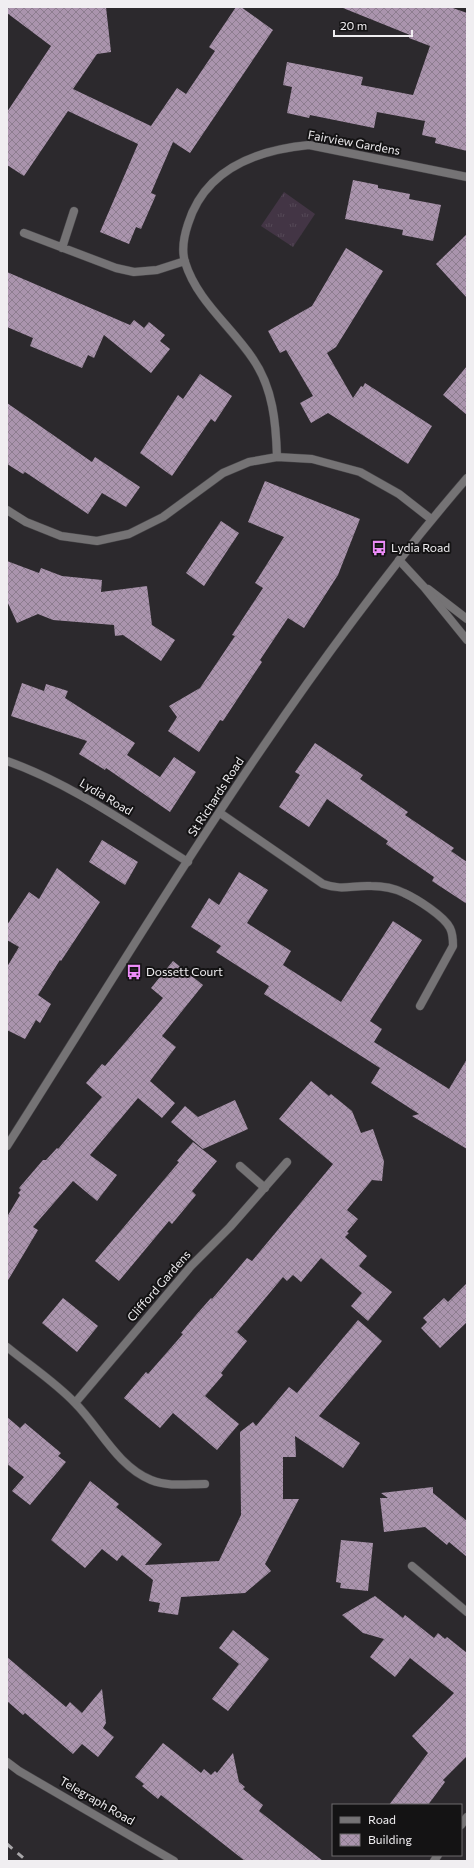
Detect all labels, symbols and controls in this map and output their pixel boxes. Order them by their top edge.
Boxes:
scale bar [334,12,412,38]
text: 20 m [340,18,367,32]
street label: Fairview Gardens [307,127,401,157]
bus stop icon: Lydia Road [370,539,388,557]
place label: Lydia Road [391,540,450,554]
street label: St Richards Road [184,754,246,839]
street label: Lydia Road [78,775,136,817]
bus stop icon: Dossett Court [125,963,143,981]
place label: Dossett Court [146,964,223,978]
street label: Clifford Gardens [124,1247,193,1324]
street label: Telegraph Road [58,1773,138,1827]
legend [332,1804,462,1856]
text: Road [368,1812,396,1826]
text: Building [368,1832,412,1846]

